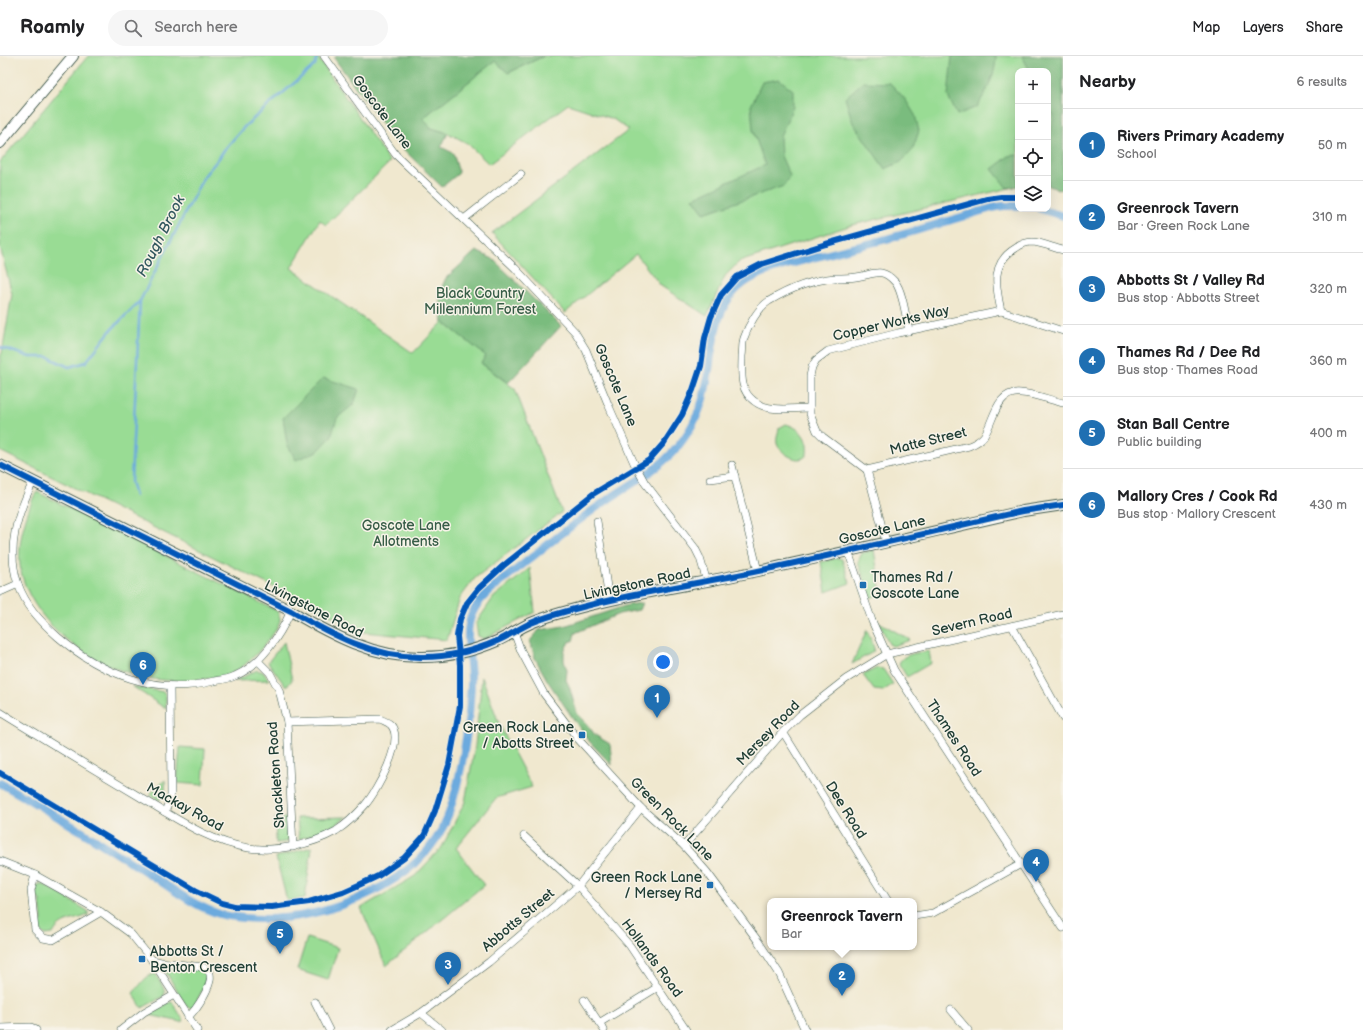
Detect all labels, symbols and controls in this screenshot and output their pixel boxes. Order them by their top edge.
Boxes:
search box [108,10,388,46]
text: Roamly [20,16,84,39]
icon: search [122,17,144,39]
text: Search here [154,18,238,37]
text: Map [1192,19,1220,36]
text: Layers [1242,19,1284,36]
text: Share [1306,19,1343,36]
map controls [1015,68,1051,212]
button: + [1015,68,1051,104]
street label: Goscote Lane [349,72,415,152]
text: Nearby [1079,72,1136,92]
text: 6 results [1297,74,1347,90]
button: − [1015,104,1051,140]
text: Rivers Primary Academy [1117,127,1284,146]
text: 1 [1089,137,1095,153]
text: 50 m [1318,137,1347,153]
button: locate [1015,140,1051,176]
text: School [1117,146,1157,162]
button: layers [1015,176,1051,212]
water label: Rough Brook [132,192,190,280]
text: Greenrock Tavern [1117,199,1239,218]
text: 2 [1088,209,1096,225]
text: 310 m [1312,209,1347,225]
text: Bar · Green Rock Lane [1117,218,1250,234]
text: Abbotts St / Valley Rd [1117,271,1265,290]
text: 3 [1088,281,1096,297]
text: 320 m [1309,281,1347,297]
park label: Black Country Millennium Forest [424,285,537,318]
text: Bus stop · Abbotts Street [1117,290,1260,306]
street label: Copper Works Way [831,301,952,345]
street label: Goscote Lane [591,341,641,429]
text: Thames Rd / Dee Rd [1117,343,1260,362]
text: 4 [1088,353,1096,369]
text: 360 m [1309,353,1347,369]
text: Bus stop · Thames Road [1117,362,1258,378]
text: Stan Ball Centre [1117,415,1230,434]
street label: Matte Street [888,423,969,459]
text: 5 [1088,425,1096,441]
text: 400 m [1310,425,1347,441]
text: Public building [1117,434,1202,450]
text: Mallory Cres / Cook Rd [1117,487,1278,506]
text: 6 [1088,497,1096,513]
text: 430 m [1309,497,1347,513]
text: Bus stop · Mallory Crescent [1117,506,1276,522]
street label: Goscote Lane [837,512,927,548]
park label: Goscote Lane Allotments [362,517,450,550]
street label: Livingstone Road [582,564,692,604]
place label: Thames Rd / Goscote Lane [871,569,959,602]
street label: Livingstone Road [261,577,367,641]
marker: Thames Rd / Goscote Lane [858,580,868,590]
street label: Severn Road [930,604,1014,640]
pin: 6 [130,652,156,685]
your location [653,652,673,672]
pin: 1 [644,685,670,718]
street label: Thames Road [923,696,985,780]
street label: Mersey Road [733,697,803,769]
place label: Green Rock Lane / Abotts Street [463,719,575,752]
street label: Shackleton Road [264,721,288,829]
marker: Green Rock Lane / Abotts Street [577,730,587,740]
street label: Green Rock Lane [627,774,717,864]
street label: Dee Road [822,778,870,842]
street label: Mackay Road [144,779,226,835]
pin: 4 [1023,849,1049,882]
place label: Green Rock Lane / Mersey Rd [591,869,702,902]
marker: Green Rock Lane / Mersey Rd [705,880,715,890]
street label: Abbotts Street [478,884,558,955]
popup [767,898,917,950]
text: Greenrock Tavern [781,907,903,926]
street label: Hollands Road [618,915,686,1001]
pin: 5 [267,921,293,954]
text: Bar [781,926,802,942]
place label: Abbotts St / Benton Crescent [150,943,258,976]
pin: 3 [435,952,461,985]
marker: Abbotts St / Benton Crescent [137,954,147,964]
pin: 2 [829,963,855,996]

